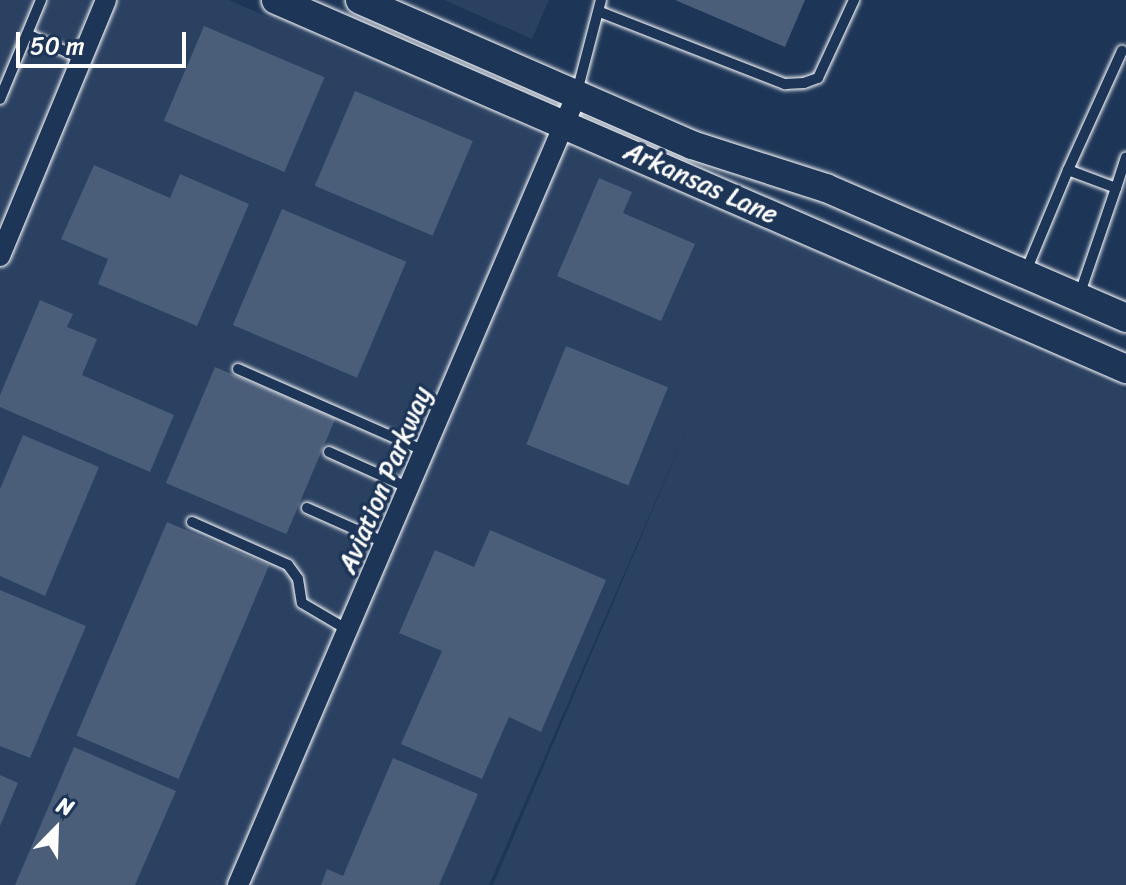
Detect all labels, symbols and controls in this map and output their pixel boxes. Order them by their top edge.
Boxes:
scale bar [20,16,190,66]
text: 50 m [30,25,85,67]
street label: Arkansas Lane [619,135,783,231]
street label: Aviation Parkway [332,382,438,578]
text: N [51,786,80,827]
north arrow [16,789,96,869]

